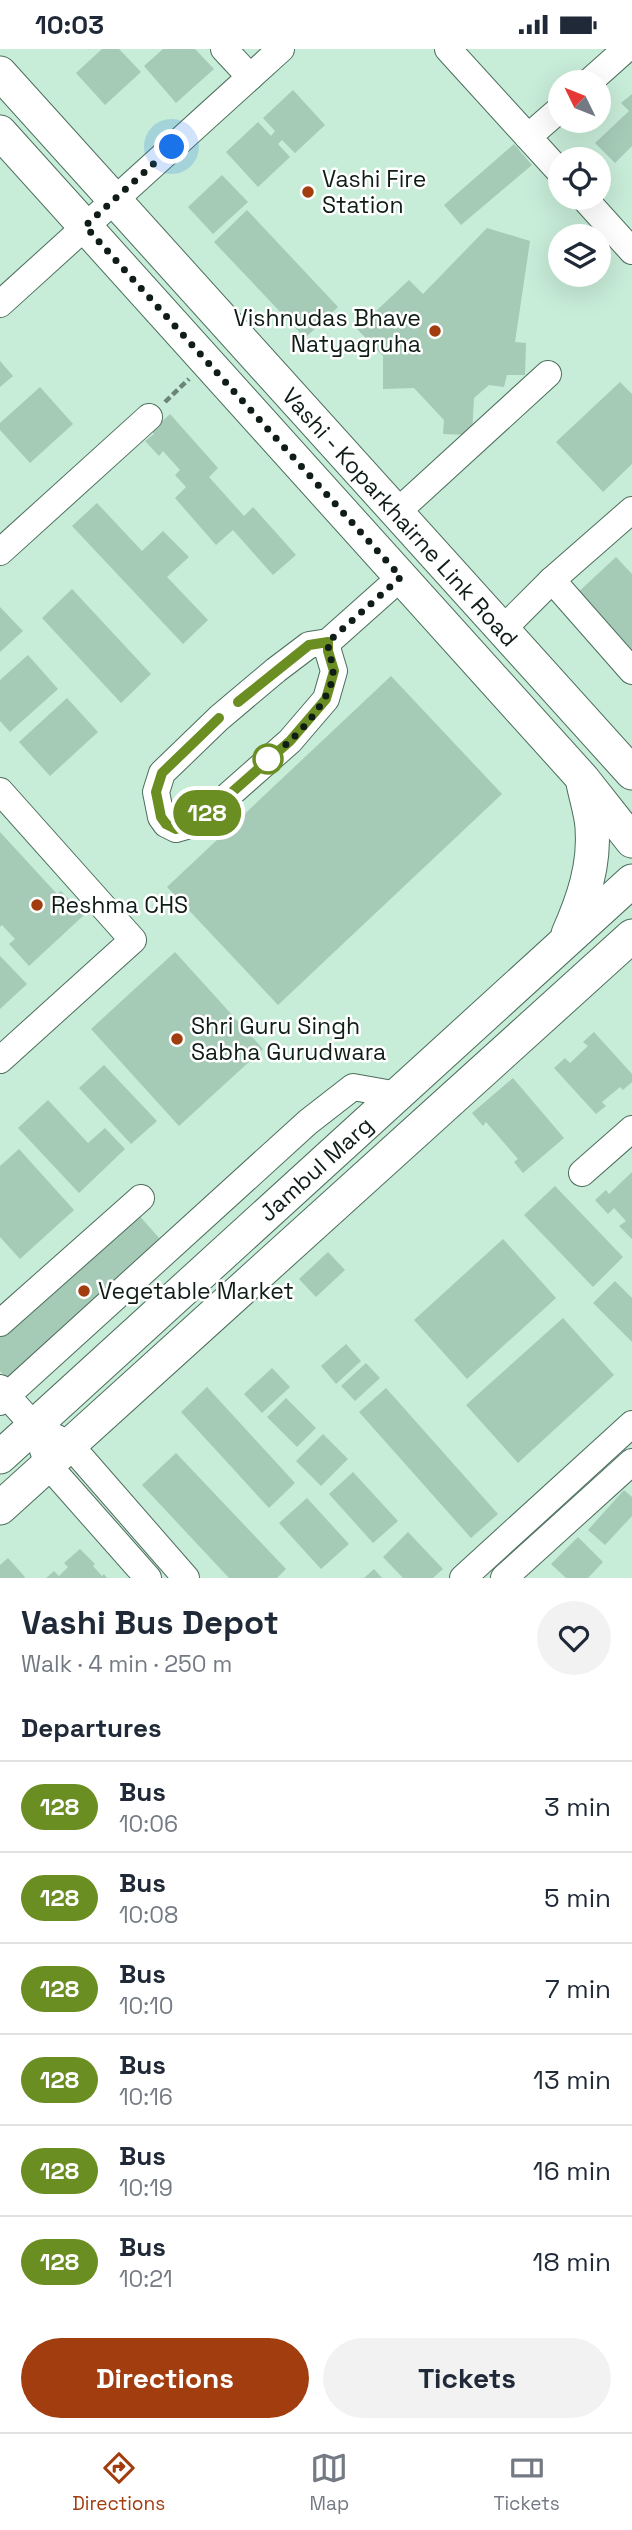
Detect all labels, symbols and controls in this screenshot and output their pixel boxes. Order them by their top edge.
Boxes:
text: 10:03 [35,8,104,42]
north arrow [548,70,611,133]
map controls [548,70,611,287]
your location [154,129,189,164]
button: locate [548,147,611,210]
place label: Vashi Fire Station [322,164,426,220]
marker: Vashi Fire Station [300,184,316,200]
button: layers [548,224,611,287]
place label: Vishnudas Bhave Natyagruha [233,303,421,359]
marker: Vishnudas Bhave Natyagruha [427,323,443,339]
street label: Vashi - Koparkhairne Link Road [276,381,524,653]
unlabelled marker [253,744,283,774]
line badge: 128 [167,790,247,836]
text: 128 [187,797,227,828]
place label: Reshma CHS [51,890,188,920]
marker: Reshma CHS [29,897,45,913]
place label: Shri Guru Singh Sabha Gurudwara [191,1011,386,1067]
marker: Shri Guru Singh Sabha Gurudwara [169,1031,185,1047]
street label: Jambul Marg [253,1110,379,1228]
place label: Vegetable Market [98,1276,294,1306]
marker: Vegetable Market [76,1283,92,1299]
button: heart [537,1601,611,1675]
text: Vashi Bus Depot [21,1602,279,1644]
text: Walk · 4 min · 250 m [21,1649,232,1679]
text: Departures [21,1711,162,1745]
text: Bus [119,1775,166,1809]
text: 3 min [544,1790,611,1824]
text: 128 [40,1791,79,1822]
text: 10:06 [119,1809,178,1839]
text: Bus [119,1866,166,1900]
text: 5 min [544,1881,611,1915]
text: 128 [40,1882,79,1913]
text: 10:08 [119,1900,178,1930]
text: Bus [119,1957,166,1991]
text: 7 min [545,1972,611,2006]
text: 128 [40,1973,79,2004]
text: 10:10 [119,1991,174,2021]
text: Bus [119,2048,166,2082]
text: 13 min [533,2063,611,2097]
text: 128 [40,2064,79,2095]
text: 10:16 [119,2082,173,2112]
text: Bus [119,2139,166,2173]
text: 16 min [533,2154,611,2188]
text: 128 [40,2155,79,2186]
text: 10:19 [119,2173,173,2203]
text: Bus [119,2230,166,2264]
text: 18 min [533,2245,611,2279]
text: 128 [40,2246,79,2277]
text: 10:21 [119,2264,173,2294]
button: Directions [21,2338,309,2418]
button: Tickets [323,2338,611,2418]
tab: Directions [72,2449,165,2516]
tab: Map [310,2449,349,2516]
tab: Tickets [493,2449,560,2516]

